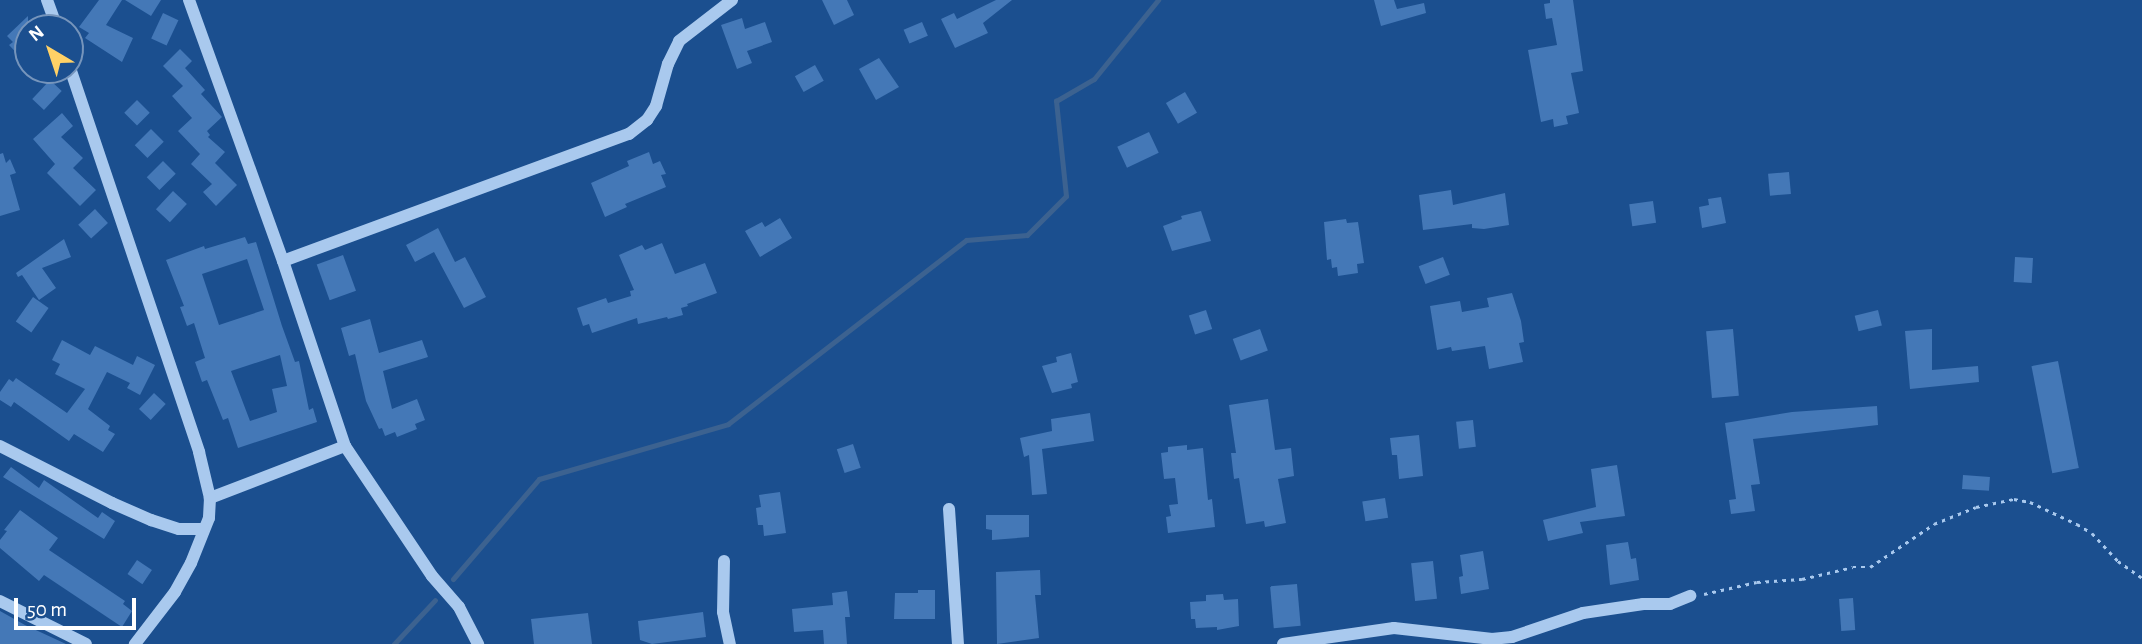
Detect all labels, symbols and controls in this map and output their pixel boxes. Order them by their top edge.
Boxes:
north arrow [14,14,84,84]
text: N [26,22,48,45]
scale bar [18,584,140,628]
text: 50 m [27,599,67,620]

